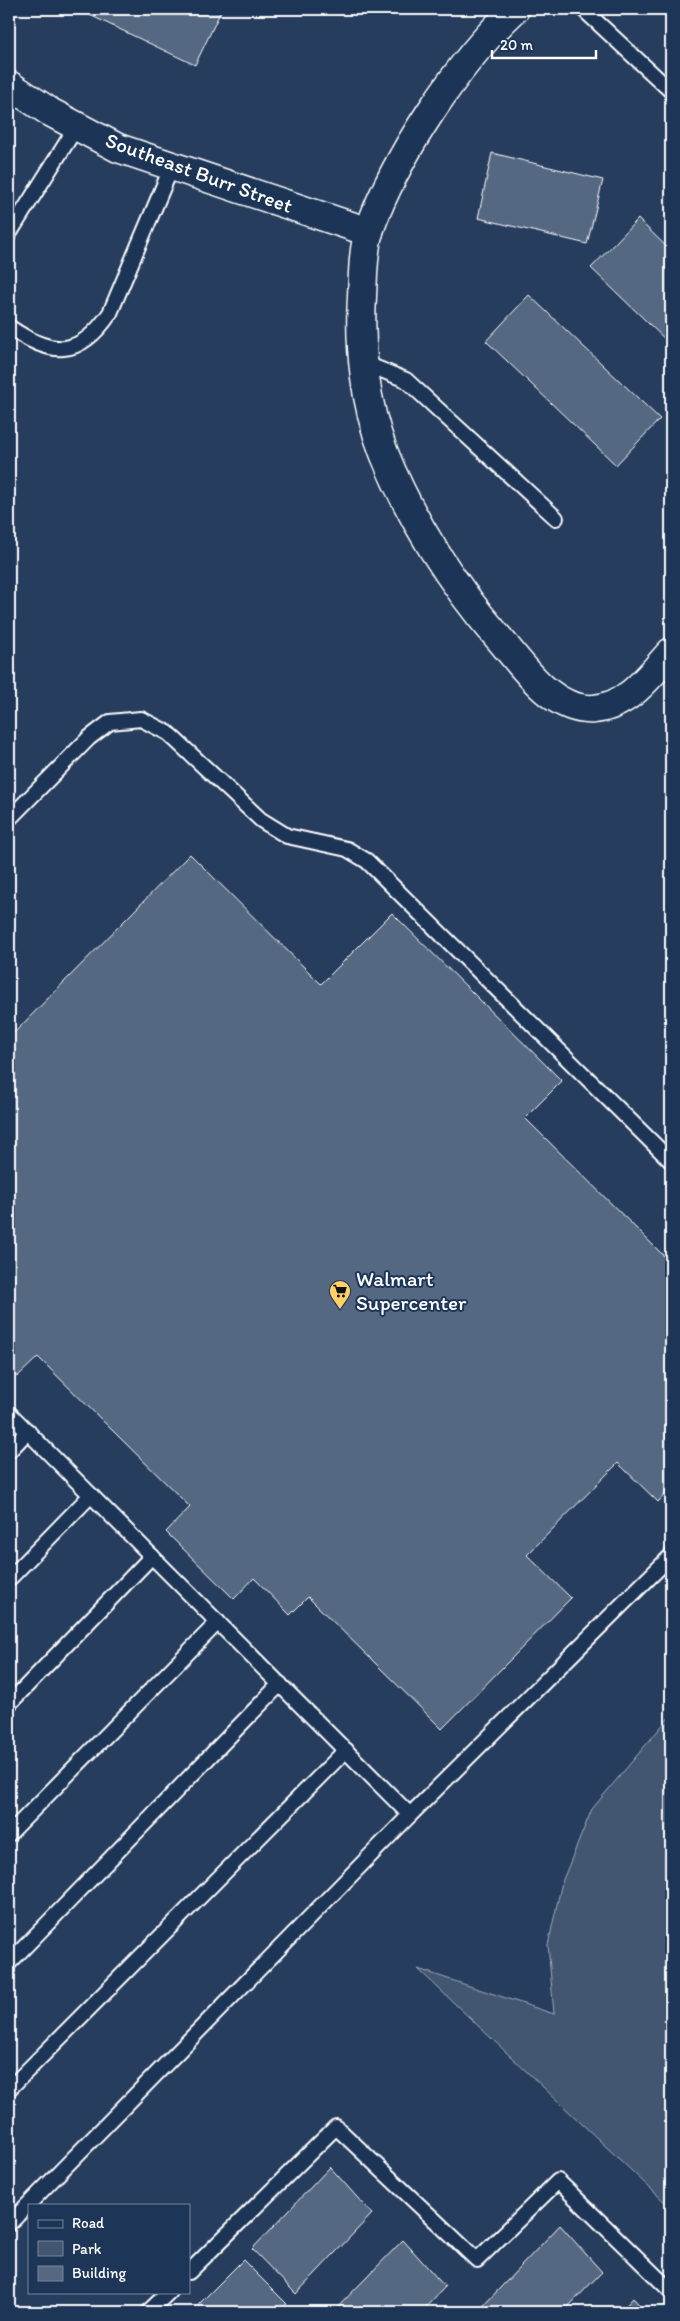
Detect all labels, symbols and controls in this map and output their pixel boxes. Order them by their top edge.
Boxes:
scale bar [492,28,596,60]
text: 20 m [500,36,534,54]
street label: Southeast Burr Street [102,127,296,218]
place label: Walmart Supercenter [356,1266,467,1315]
supermarket icon: Walmart Supercenter [328,1279,352,1310]
legend [28,2204,190,2294]
text: Road [72,2214,105,2232]
text: Park [72,2240,102,2258]
text: Building [72,2264,126,2282]

